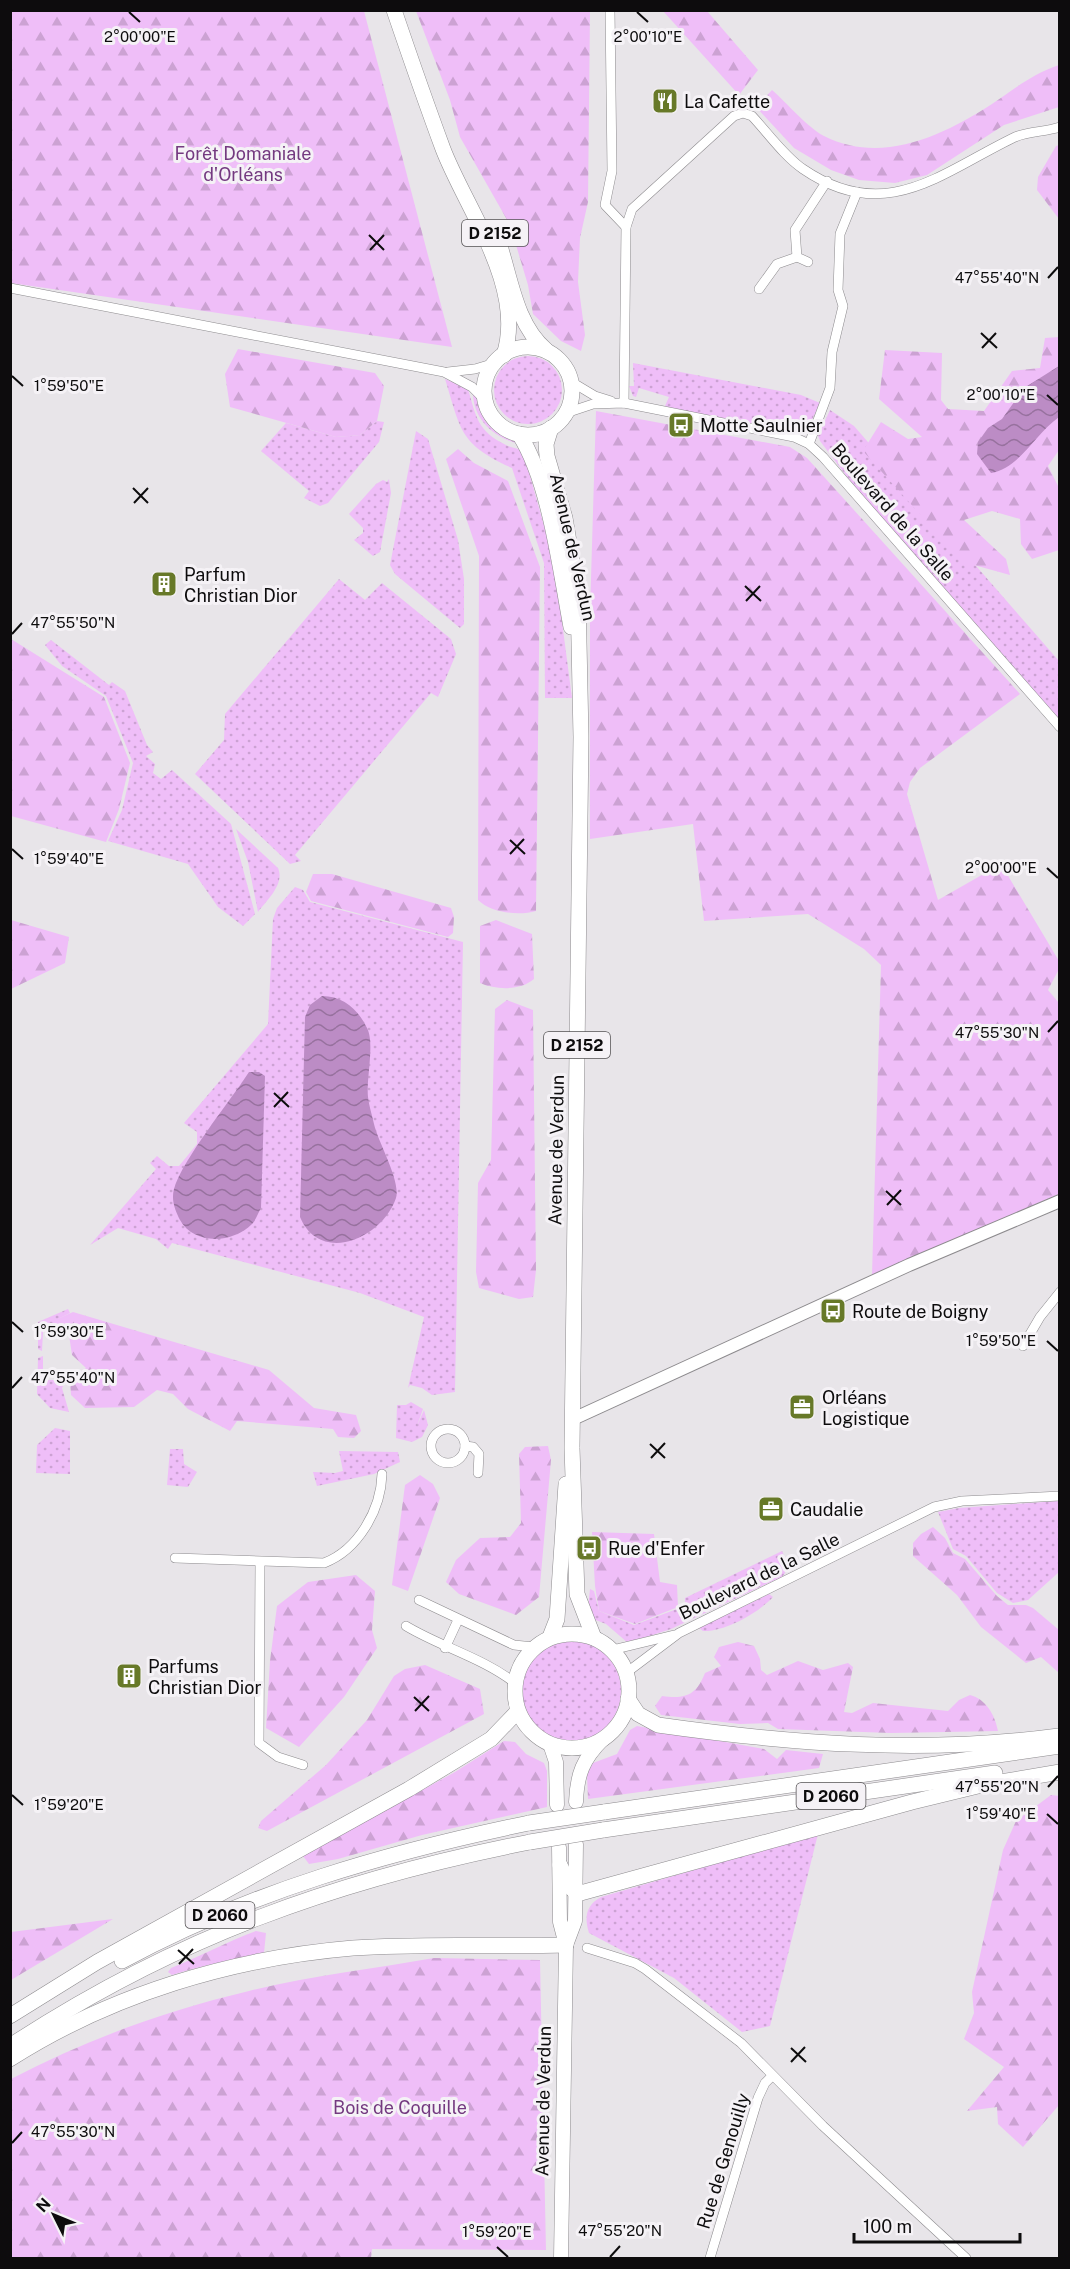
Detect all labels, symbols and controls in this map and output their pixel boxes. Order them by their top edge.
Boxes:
text: 2°00'00"E [104,28,176,45]
text: 2°00'10"E [614,28,682,45]
restaurant icon: La Cafette [650,86,680,116]
place label: La Cafette [684,91,770,112]
park label: Forêt Domaniale d'Orléans [175,143,311,185]
road number: D 2152 [462,220,528,246]
text: 47°55'40"N [955,269,1039,286]
text: 1°59'50"E [34,377,104,394]
text: 2°00'10"E [967,386,1035,403]
bus stop icon: Motte Saulnier [666,410,696,440]
place label: Motte Saulnier [700,415,823,436]
street label: Boulevard de la Salle [827,439,959,585]
street label: Avenue de Verdun [546,471,600,623]
place label: Parfum Christian Dior [184,564,298,606]
building icon: Parfum Christian Dior [149,569,179,599]
text: 47°55'50"N [31,614,115,631]
text: 1°59'40"E [34,850,104,867]
text: 2°00'00"E [965,859,1037,876]
text: 47°55'30"N [955,1024,1039,1041]
road number: D 2152 [544,1032,610,1058]
street label: Avenue de Verdun [544,1074,568,1226]
bus stop icon: Route de Boigny [818,1296,848,1326]
place label: Route de Boigny [852,1301,989,1322]
text: 1°59'30"E [34,1323,104,1340]
text: 1°59'50"E [966,1332,1036,1349]
text: 47°55'40"N [31,1369,115,1386]
place label: Orléans Logistique [822,1387,910,1429]
office icon: Orléans Logistique [787,1392,817,1422]
office icon: Caudalie [756,1494,786,1524]
place label: Caudalie [790,1499,863,1520]
street label: Boulevard de la Salle [675,1528,843,1624]
bus stop icon: Rue d'Enfer [574,1533,604,1563]
place label: Rue d'Enfer [608,1538,705,1559]
place label: Parfums Christian Dior [148,1656,262,1698]
building icon: Parfums Christian Dior [114,1661,144,1691]
text: 47°55'20"N [955,1778,1039,1795]
road number: D 2060 [796,1783,866,1809]
text: 1°59'20"E [34,1796,104,1813]
text: 1°59'40"E [966,1805,1036,1822]
road number: D 2060 [186,1902,254,1928]
street label: Avenue de Verdun [531,2025,555,2177]
street label: Rue de Genouilly [692,2090,754,2231]
park label: Bois de Coquille [333,2097,467,2118]
text: 47°55'30"N [31,2123,115,2140]
north arrow [24,2185,84,2245]
text: N [32,2194,55,2216]
scale bar [854,2206,1020,2244]
text: 100 m [863,2216,912,2237]
text: 47°55'20"N [578,2222,662,2239]
text: 1°59'20"E [462,2223,532,2240]

